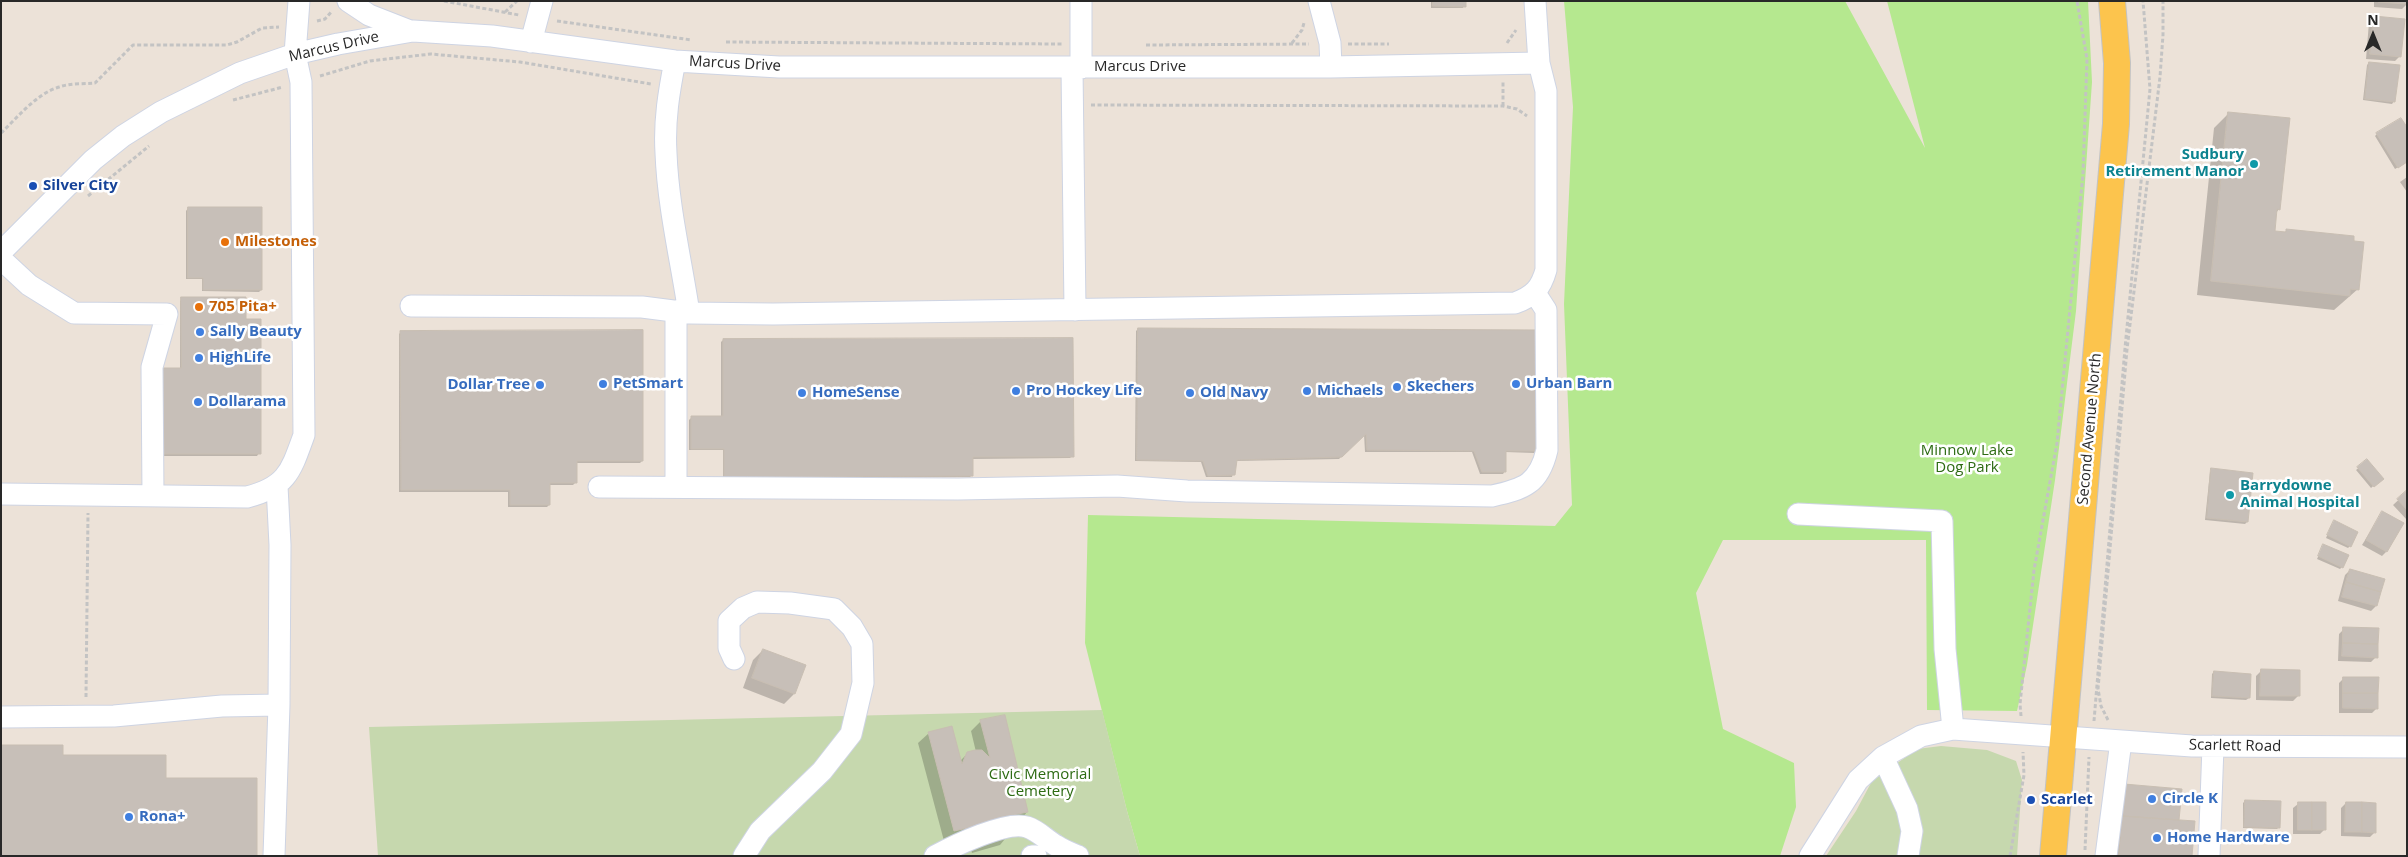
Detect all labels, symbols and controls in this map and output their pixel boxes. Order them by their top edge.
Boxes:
north arrow [2348,10,2398,60]
text: N [2367,10,2379,29]
street label: Marcus Drive [287,28,381,66]
street label: Marcus Drive [689,53,781,75]
street label: Marcus Drive [1094,58,1186,76]
place label: Sudbury Retirement Manor [2105,146,2244,181]
marker: Sudbury Retirement Manor [2248,158,2260,170]
place label: Silver City [43,177,118,195]
marker: Silver City [27,180,39,192]
place label: Milestones [235,233,317,251]
marker: Milestones [219,236,231,248]
place label: 705 Pita+ [209,298,277,316]
marker: 705 Pita+ [193,301,205,313]
place label: Sally Beauty [210,323,302,341]
marker: Sally Beauty [194,326,206,338]
place label: HighLife [209,349,271,367]
marker: HighLife [193,352,205,364]
street label: Second Avenue North [2074,352,2106,506]
place label: PetSmart [613,375,683,393]
place label: Urban Barn [1526,375,1612,393]
place label: Dollar Tree [447,376,530,394]
marker: PetSmart [597,378,609,390]
place label: Skechers [1407,378,1474,396]
marker: Urban Barn [1510,378,1522,390]
marker: Dollar Tree [534,379,546,391]
marker: Skechers [1391,381,1403,393]
place label: Pro Hockey Life [1026,382,1142,400]
place label: Michaels [1317,382,1383,400]
place label: HomeSense [812,384,900,402]
place label: Old Navy [1200,384,1268,402]
marker: Pro Hockey Life [1010,385,1022,397]
marker: Michaels [1301,385,1313,397]
marker: HomeSense [796,387,808,399]
marker: Old Navy [1184,387,1196,399]
place label: Dollarama [208,393,286,411]
marker: Dollarama [192,396,204,408]
park label: Minnow Lake Dog Park [1921,442,2013,477]
place label: Barrydowne Animal Hospital [2240,477,2359,512]
marker: Barrydowne Animal Hospital [2224,489,2236,501]
street label: Scarlett Road [2189,736,2281,756]
park label: Civic Memorial Cemetery [989,766,1091,801]
place label: Circle K [2162,790,2218,808]
place label: Scarlet [2041,791,2093,809]
marker: Circle K [2146,793,2158,805]
marker: Scarlet [2025,794,2037,806]
place label: Rona+ [139,808,186,826]
marker: Rona+ [123,811,135,823]
place label: Home Hardware [2167,829,2290,847]
marker: Home Hardware [2151,832,2163,844]

